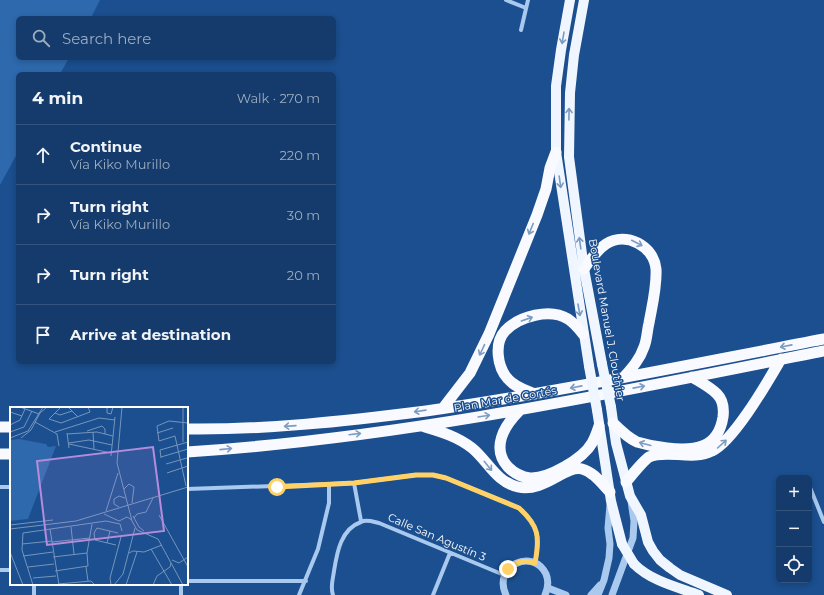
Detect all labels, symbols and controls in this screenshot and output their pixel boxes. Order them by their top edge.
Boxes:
search box [16,16,336,60]
icon: search [30,27,52,49]
text: Search here [62,29,151,48]
one-way arrow [559,31,567,44]
text: 4 min [32,88,83,108]
text: Walk · 270 m [237,90,320,106]
one-way arrow [565,108,573,121]
text: Continue [70,137,142,156]
icon: ahead [32,144,54,166]
text: 220 m [279,147,320,163]
text: Vía Kiko Murillo [70,156,170,172]
one-way arrow [556,175,564,188]
text: Turn right [70,197,149,216]
icon: right [32,204,54,226]
text: 30 m [287,207,320,223]
text: Vía Kiko Murillo [70,216,170,232]
one-way arrow [527,223,534,235]
one-way arrow [576,237,584,250]
street label: Boulevard Manuel J. Clouthier [586,238,628,402]
one-way arrow [631,240,643,248]
icon: right [32,264,54,286]
text: Turn right [70,265,149,284]
text: 20 m [287,267,320,283]
one-way arrow [575,303,583,316]
one-way arrow [520,314,532,322]
icon: arrive [32,324,54,346]
text: Arrive at destination [70,325,231,344]
one-way arrow [478,343,485,355]
one-way arrow [780,343,793,351]
street label: Plan Mar de Cortés [452,383,558,415]
one-way arrow [569,383,582,391]
one-way arrow [632,383,645,391]
inset map [10,407,188,585]
one-way arrow [413,407,426,415]
one-way arrow [477,412,490,420]
one-way arrow [284,423,297,430]
one-way arrow [348,431,361,438]
one-way arrow [639,440,652,447]
one-way arrow [716,440,727,449]
one-way arrow [219,446,232,453]
one-way arrow [484,460,493,471]
map controls [776,475,812,583]
button: + [776,475,812,511]
route start [268,478,286,496]
street label: Calle San Agustín 3 [386,510,488,564]
button: − [776,511,812,547]
button: locate [776,547,812,583]
route end [499,560,517,578]

